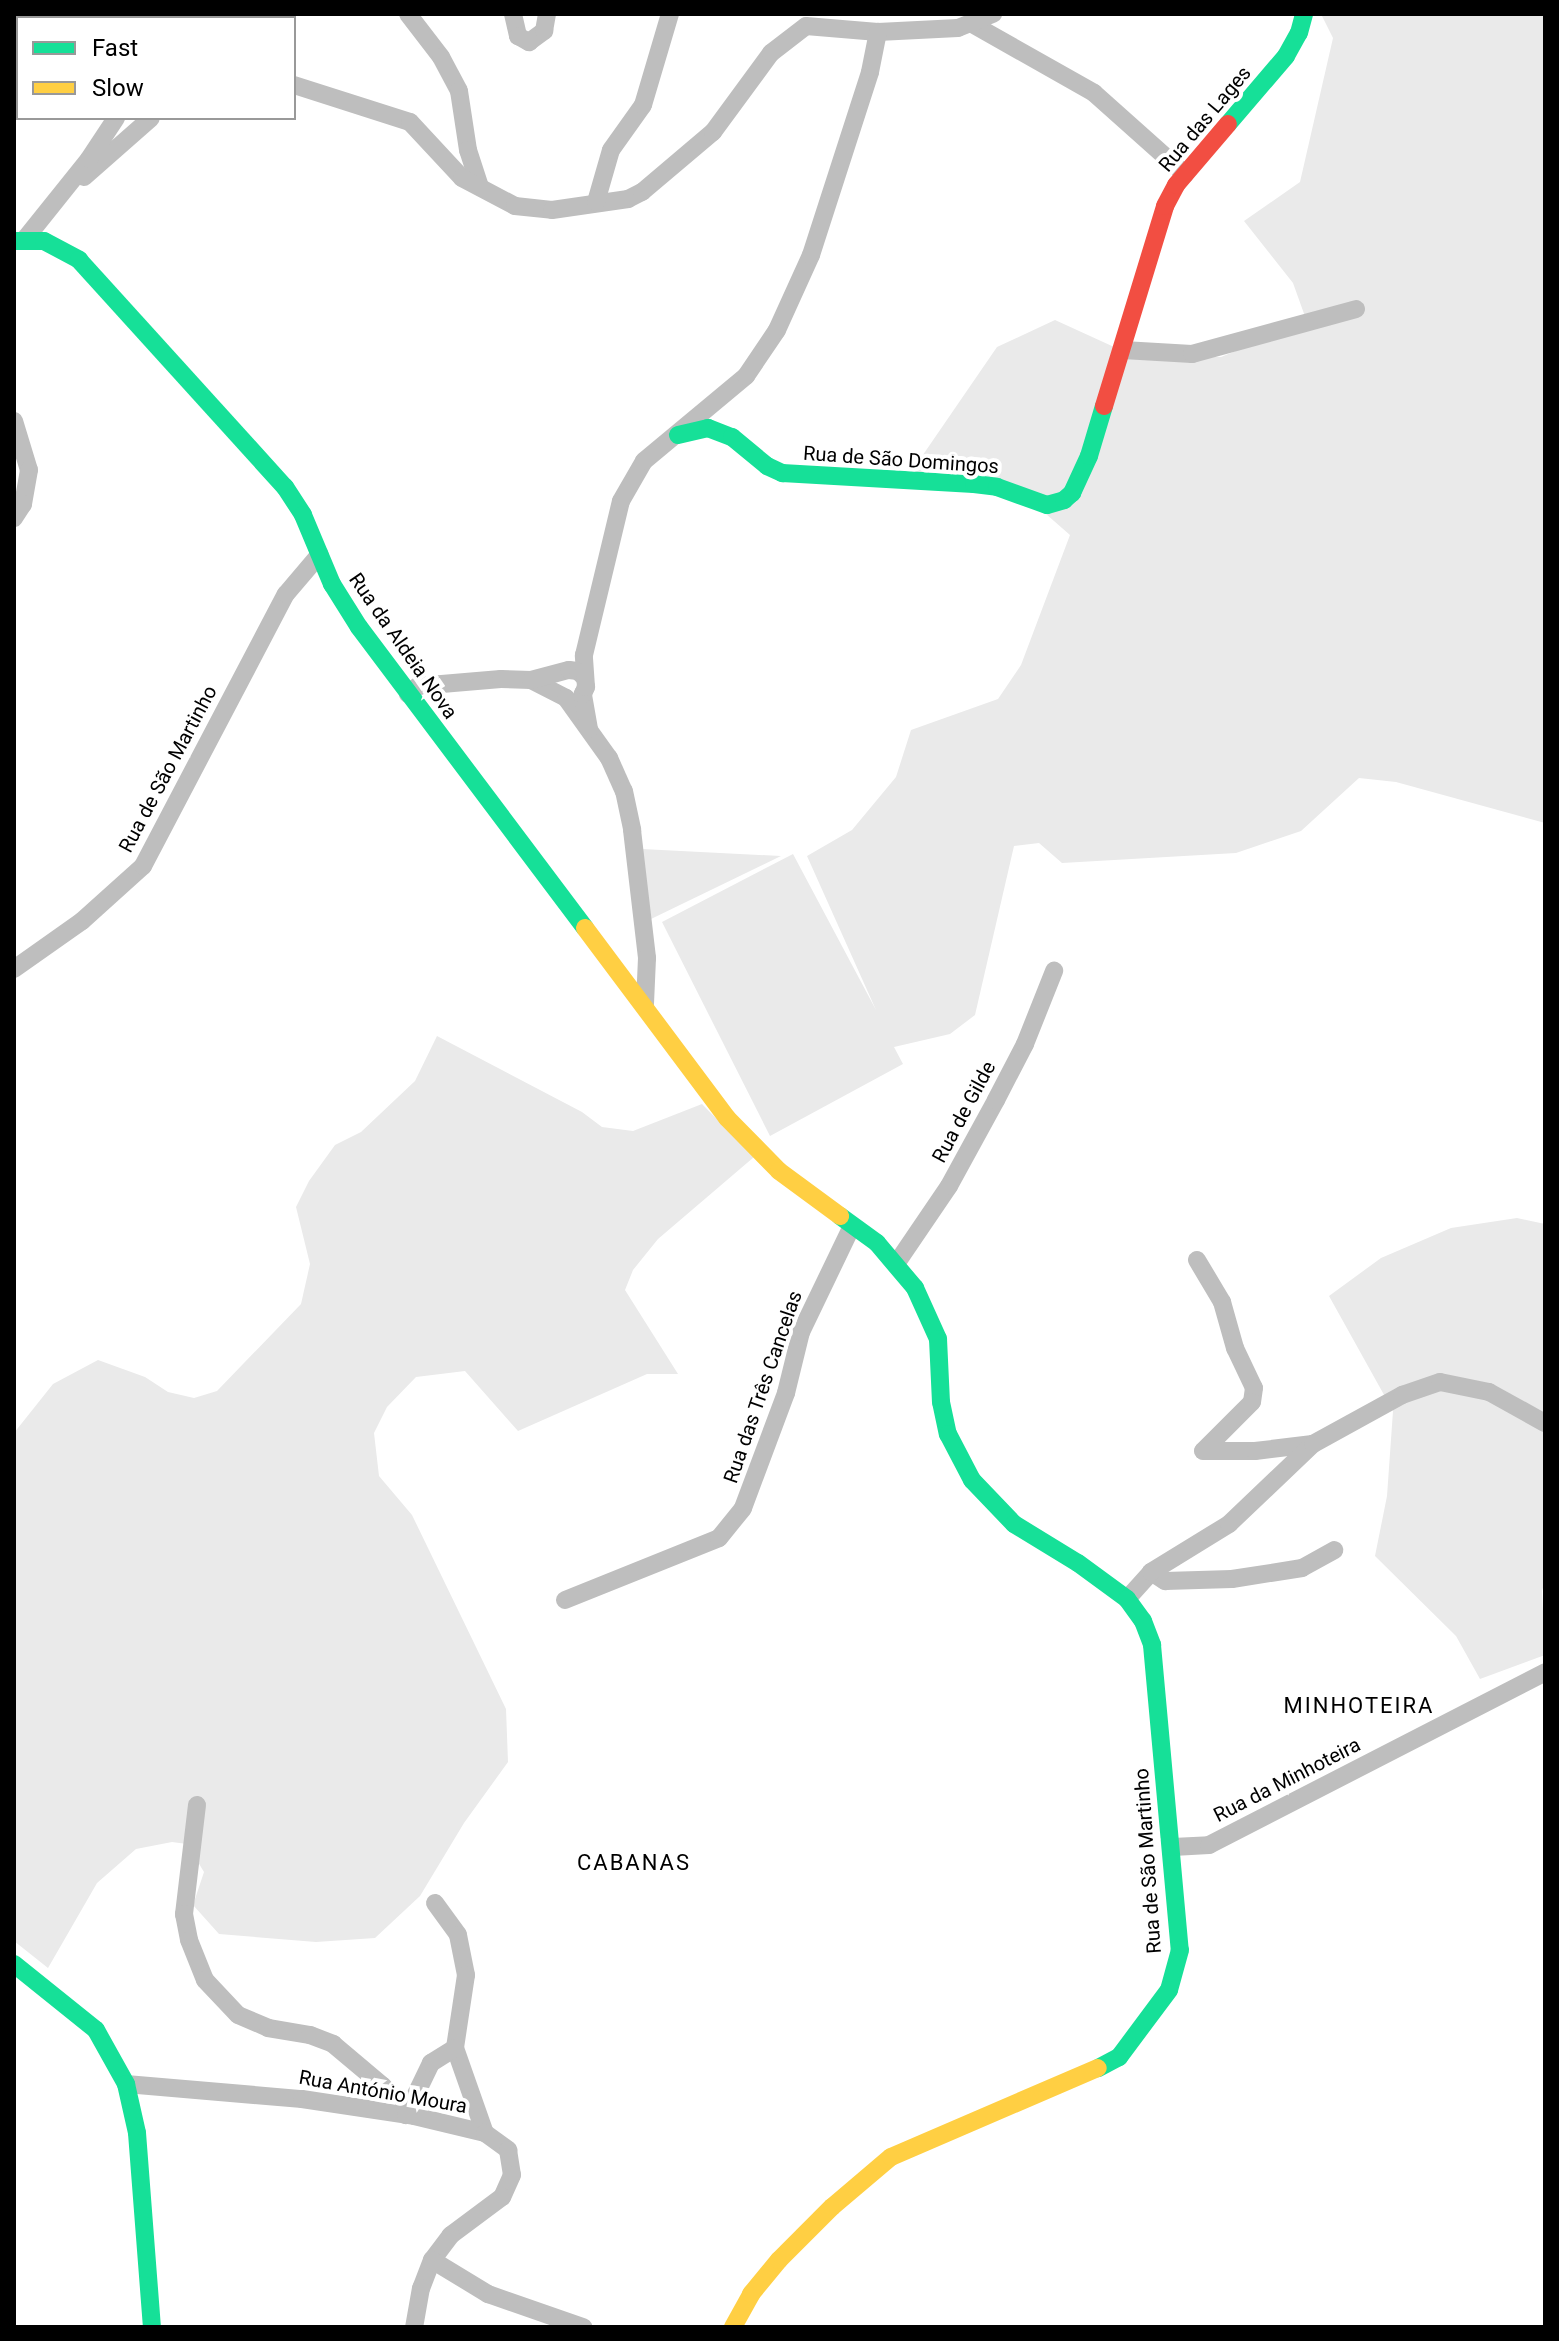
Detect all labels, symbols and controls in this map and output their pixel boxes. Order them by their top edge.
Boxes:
legend [16,16,296,120]
text: Fast [92,34,138,62]
street label: Rua das Lages [1154,61,1256,177]
text: Slow [92,74,144,102]
street label: Rua de São Domingos [802,441,1000,479]
street label: Rua da Aldeia Nova [344,568,462,724]
street label: Rua de São Martinho [114,681,222,857]
street label: Rua de Gilde [927,1057,1001,1167]
street label: Rua das Três Cancelas [719,1287,807,1487]
district label: MINHOTEIRA [1284,1693,1434,1719]
street label: Rua da Minhoteira [1210,1733,1364,1827]
street label: Rua de São Martinho [1130,1768,1166,1954]
district label: CABANAS [577,1850,691,1876]
street label: Rua António Moura [297,2065,469,2119]

